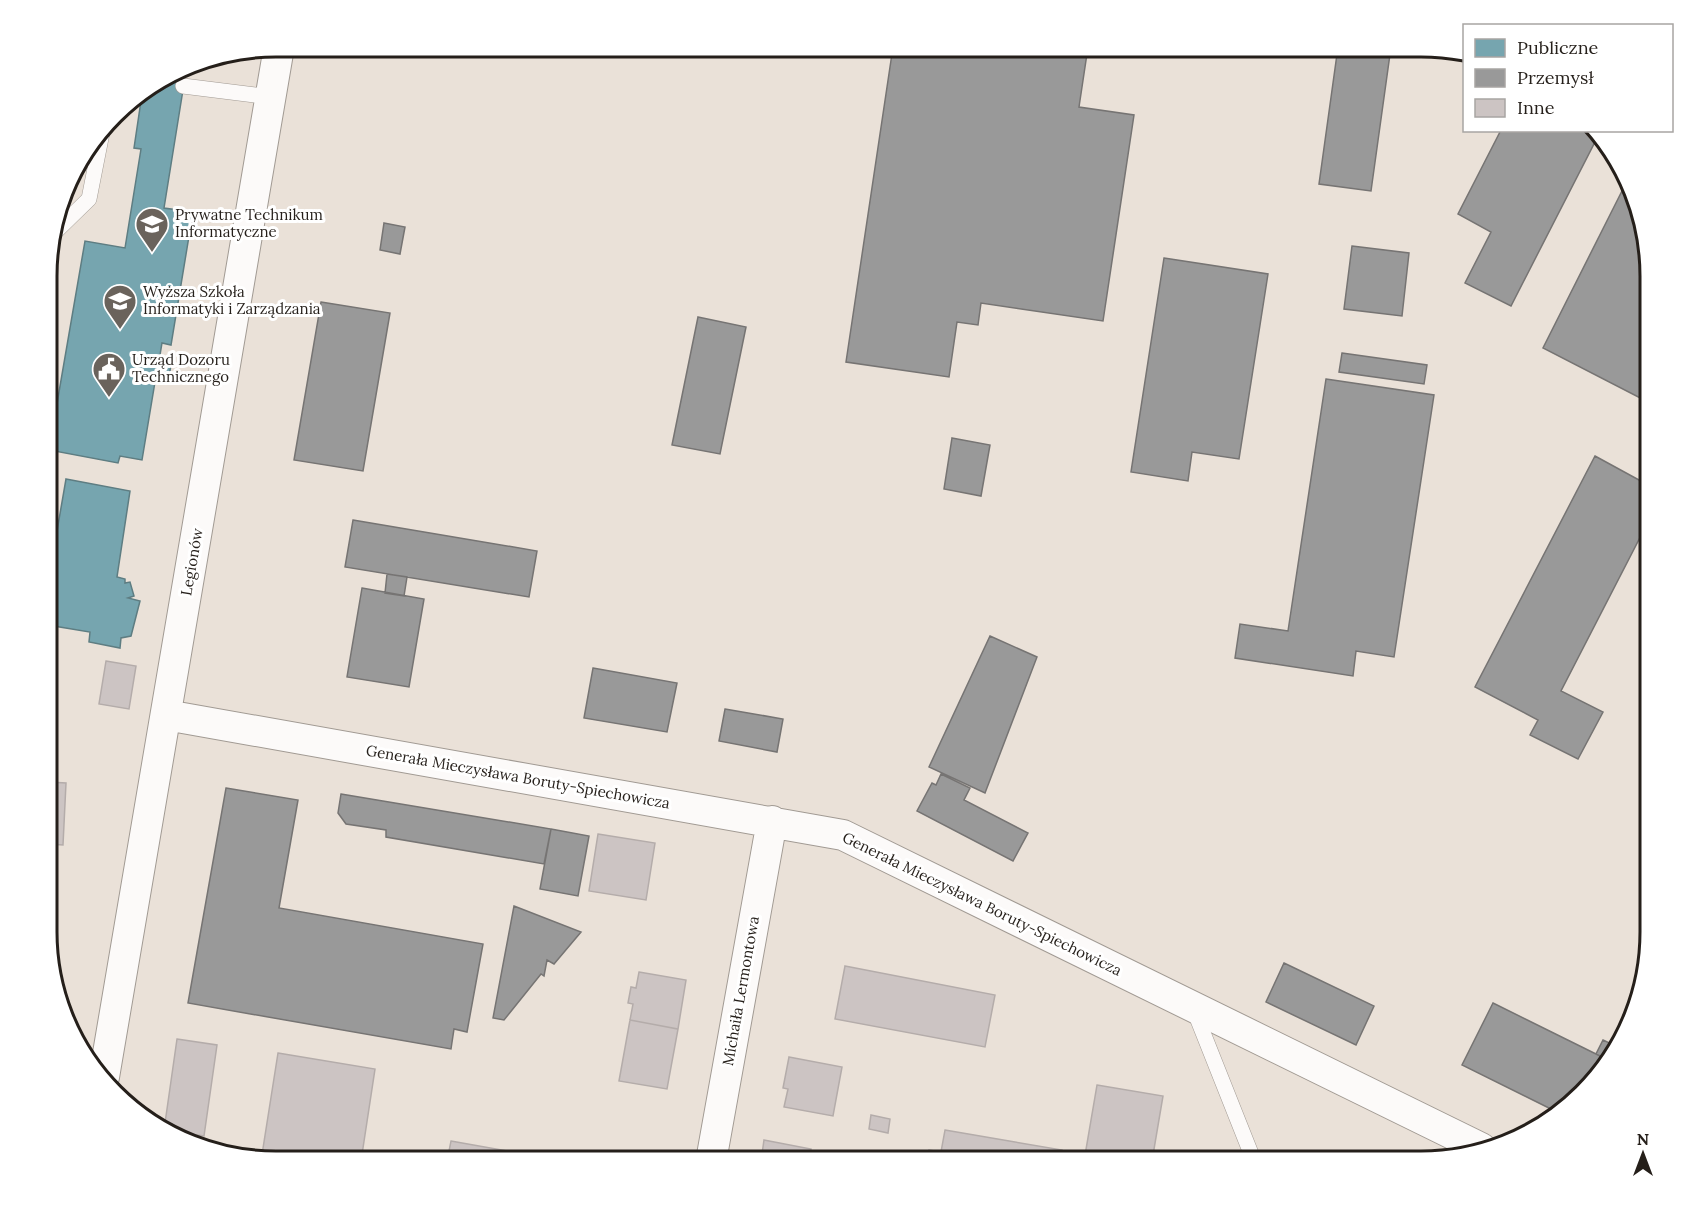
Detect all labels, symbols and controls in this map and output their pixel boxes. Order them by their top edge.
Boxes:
legend [1463,24,1673,132]
text: Publiczne [1517,36,1599,59]
text: Przemysł [1517,66,1594,89]
text: Inne [1517,96,1555,119]
place label: Prywatne Technikum Informatyczne [175,205,323,241]
school or university icon: Prywatne Technikum Informatyczne [134,206,170,253]
place label: Wyższa Szkoła Informatyki i Zarządzania [143,282,321,318]
school or university icon: Wyższa Szkoła Informatyki i Zarządzania [102,283,138,330]
place label: Urząd Dozoru Technicznego [132,350,230,386]
public building icon: Urząd Dozoru Technicznego [91,351,127,398]
street label: Legionów [176,527,207,597]
street label: Generała Mieczysława Boruty-Spiechowicza [365,740,672,813]
street label: Generała Mieczysława Boruty-Spiechowicza [839,827,1125,980]
street label: Michaiła Lermontowa [718,914,763,1067]
north arrow [1613,1124,1673,1184]
text: N [1637,1129,1649,1149]

